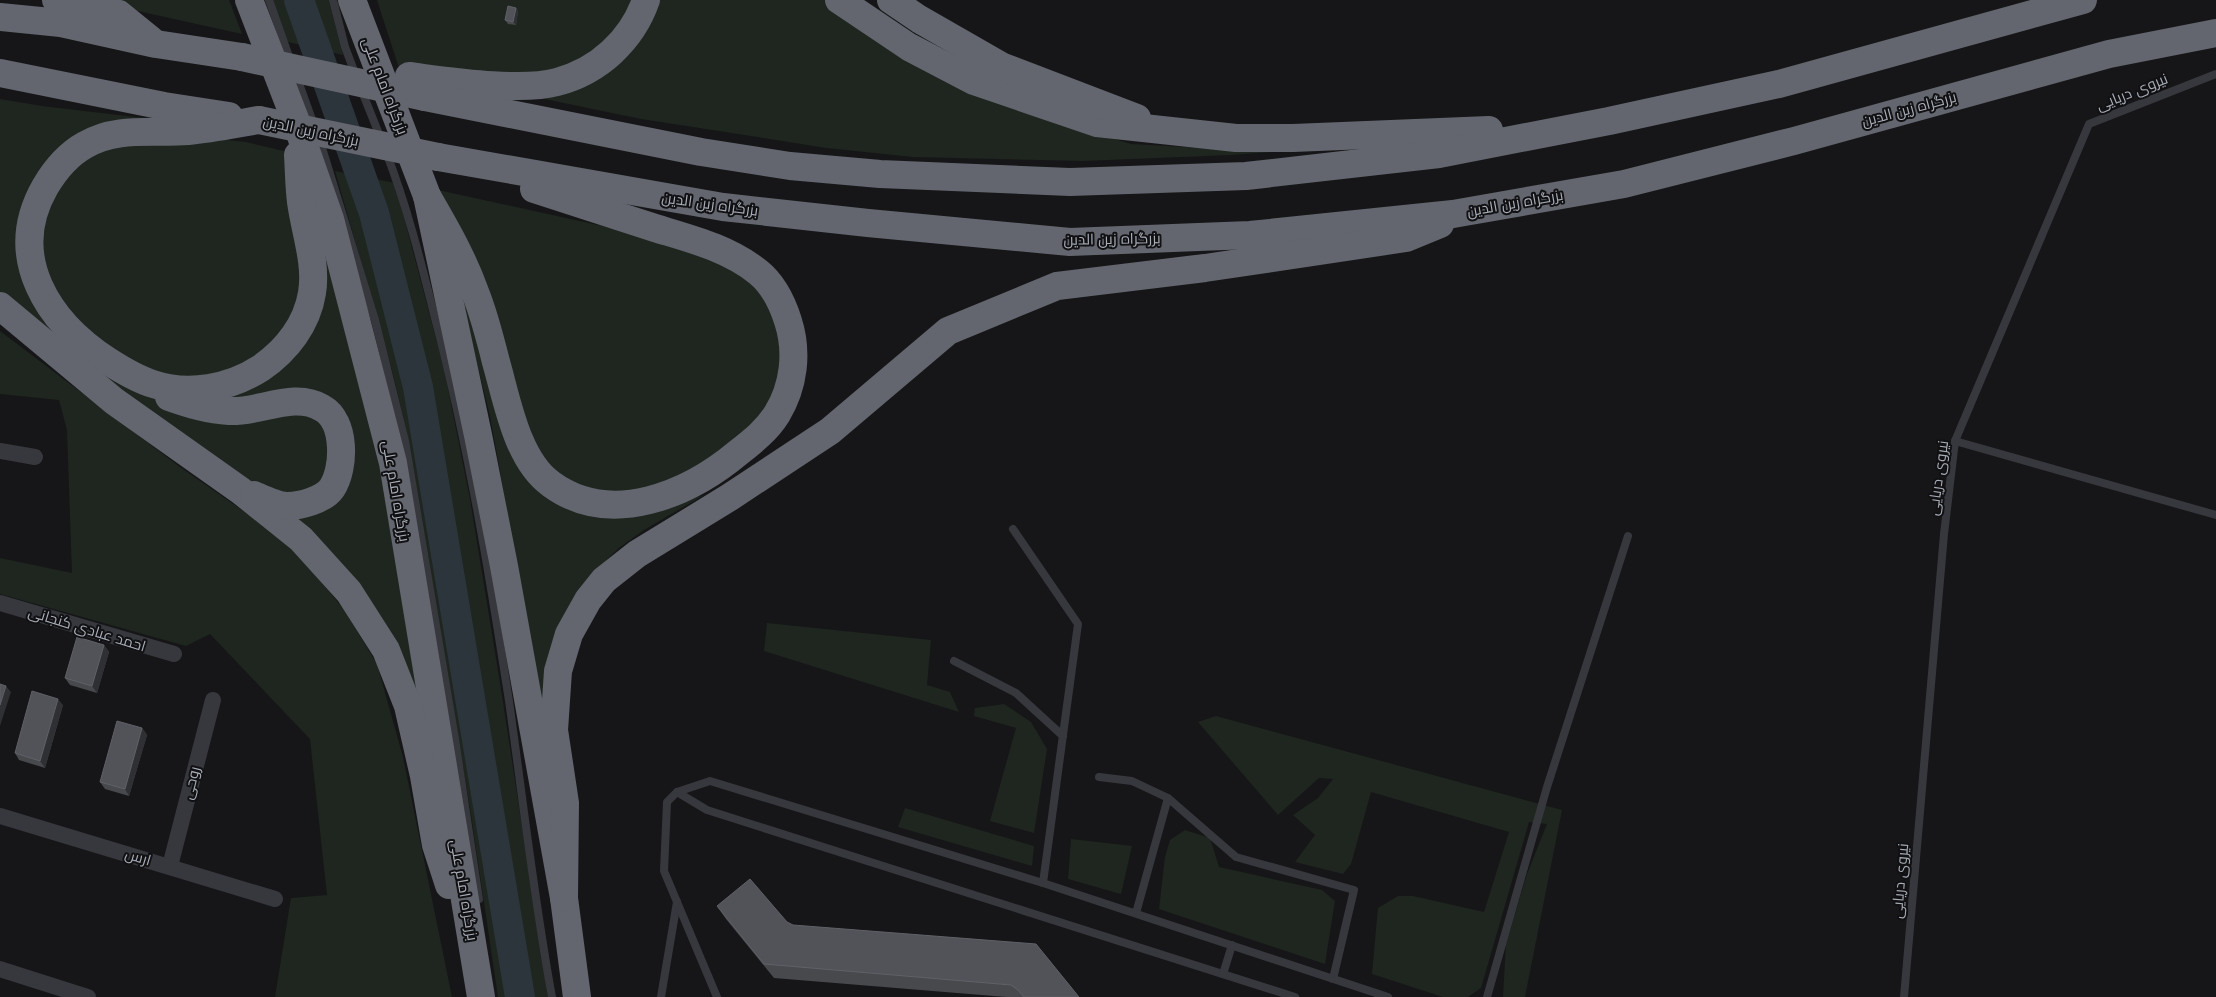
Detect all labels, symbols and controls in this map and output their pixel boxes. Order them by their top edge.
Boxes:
street label: بزرگراه امام علی [357,35,413,137]
street label: نیروی دریایی [2093,69,2171,115]
street label: بزرگراه زین الدین [1859,87,1959,131]
street label: بزرگراه زین الدین [261,111,361,151]
street label: بزرگراه زین الدین [1465,185,1565,221]
street label: بزرگراه زین الدین [660,187,760,221]
street label: بزرگراه زین الدین [1063,228,1161,250]
street label: بزرگراه امام علی [377,439,415,543]
street label: نیروی دریایی [1923,439,1953,517]
street label: احمد عبادی کنجانی [26,602,148,656]
street label: روحی [177,764,205,802]
street label: بزرگراه امام علی [445,838,483,942]
street label: نیروی دریایی [1887,842,1913,920]
street label: ارس [123,844,153,870]

